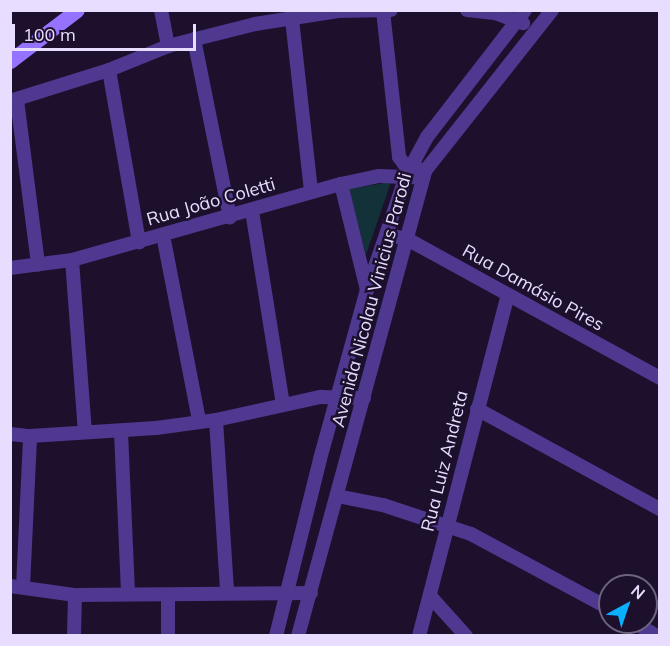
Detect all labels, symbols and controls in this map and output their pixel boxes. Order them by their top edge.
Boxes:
scale bar [15,12,200,50]
text: 100 m [23,23,76,46]
street label: Avenida Nicolau Vinicius Parodi [328,170,416,430]
street label: Rua João Coletti [144,173,278,231]
street label: Rua Damásio Pires [458,240,608,336]
street label: Rua Luiz Andreta [417,388,473,534]
north arrow [598,574,658,634]
text: N [627,580,649,603]

